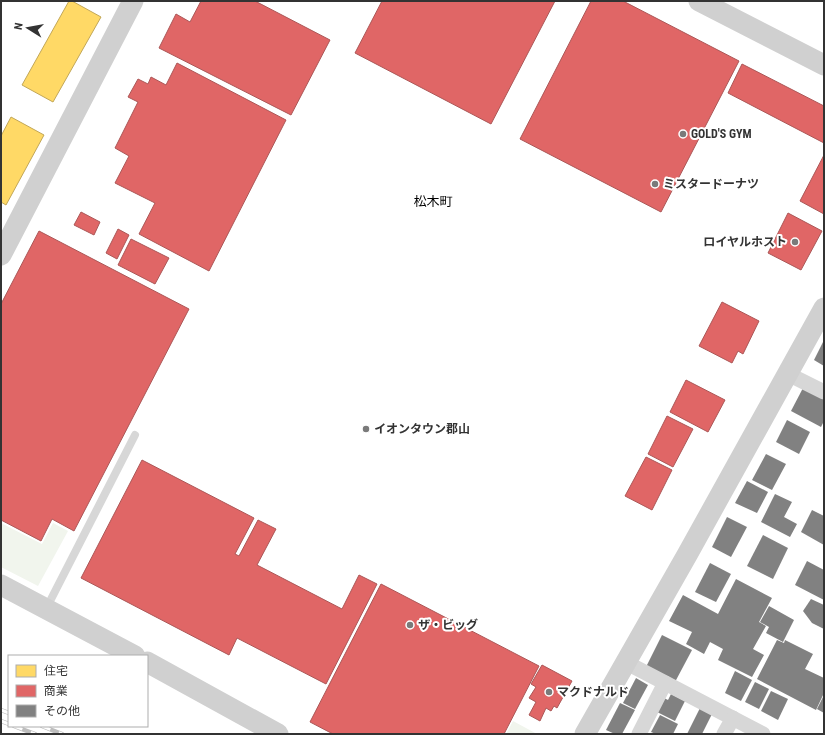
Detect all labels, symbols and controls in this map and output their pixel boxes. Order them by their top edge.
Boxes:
north arrow [8,8,48,48]
text: N [12,21,26,31]
place label: GOLD'S GYM [691,127,752,141]
marker: GOLD'S GYM [678,129,688,139]
place label: ミスタードーナツ [663,177,759,191]
marker: ミスタードーナツ [650,179,660,189]
district label: 松木町 [413,194,453,209]
place label: ロイヤルホスト [703,235,787,249]
marker: ロイヤルホスト [790,237,800,247]
place label: イオンタウン郡山 [374,422,470,436]
marker: イオンタウン郡山 [361,424,371,434]
place label: ザ・ビッグ [418,618,478,632]
marker: ザ・ビッグ [405,620,415,630]
legend [8,655,148,727]
text: 住宅 [44,664,68,678]
text: 商業 [44,684,68,698]
place label: マクドナルド [557,685,629,699]
marker: マクドナルド [544,687,554,697]
text: その他 [44,704,80,718]

